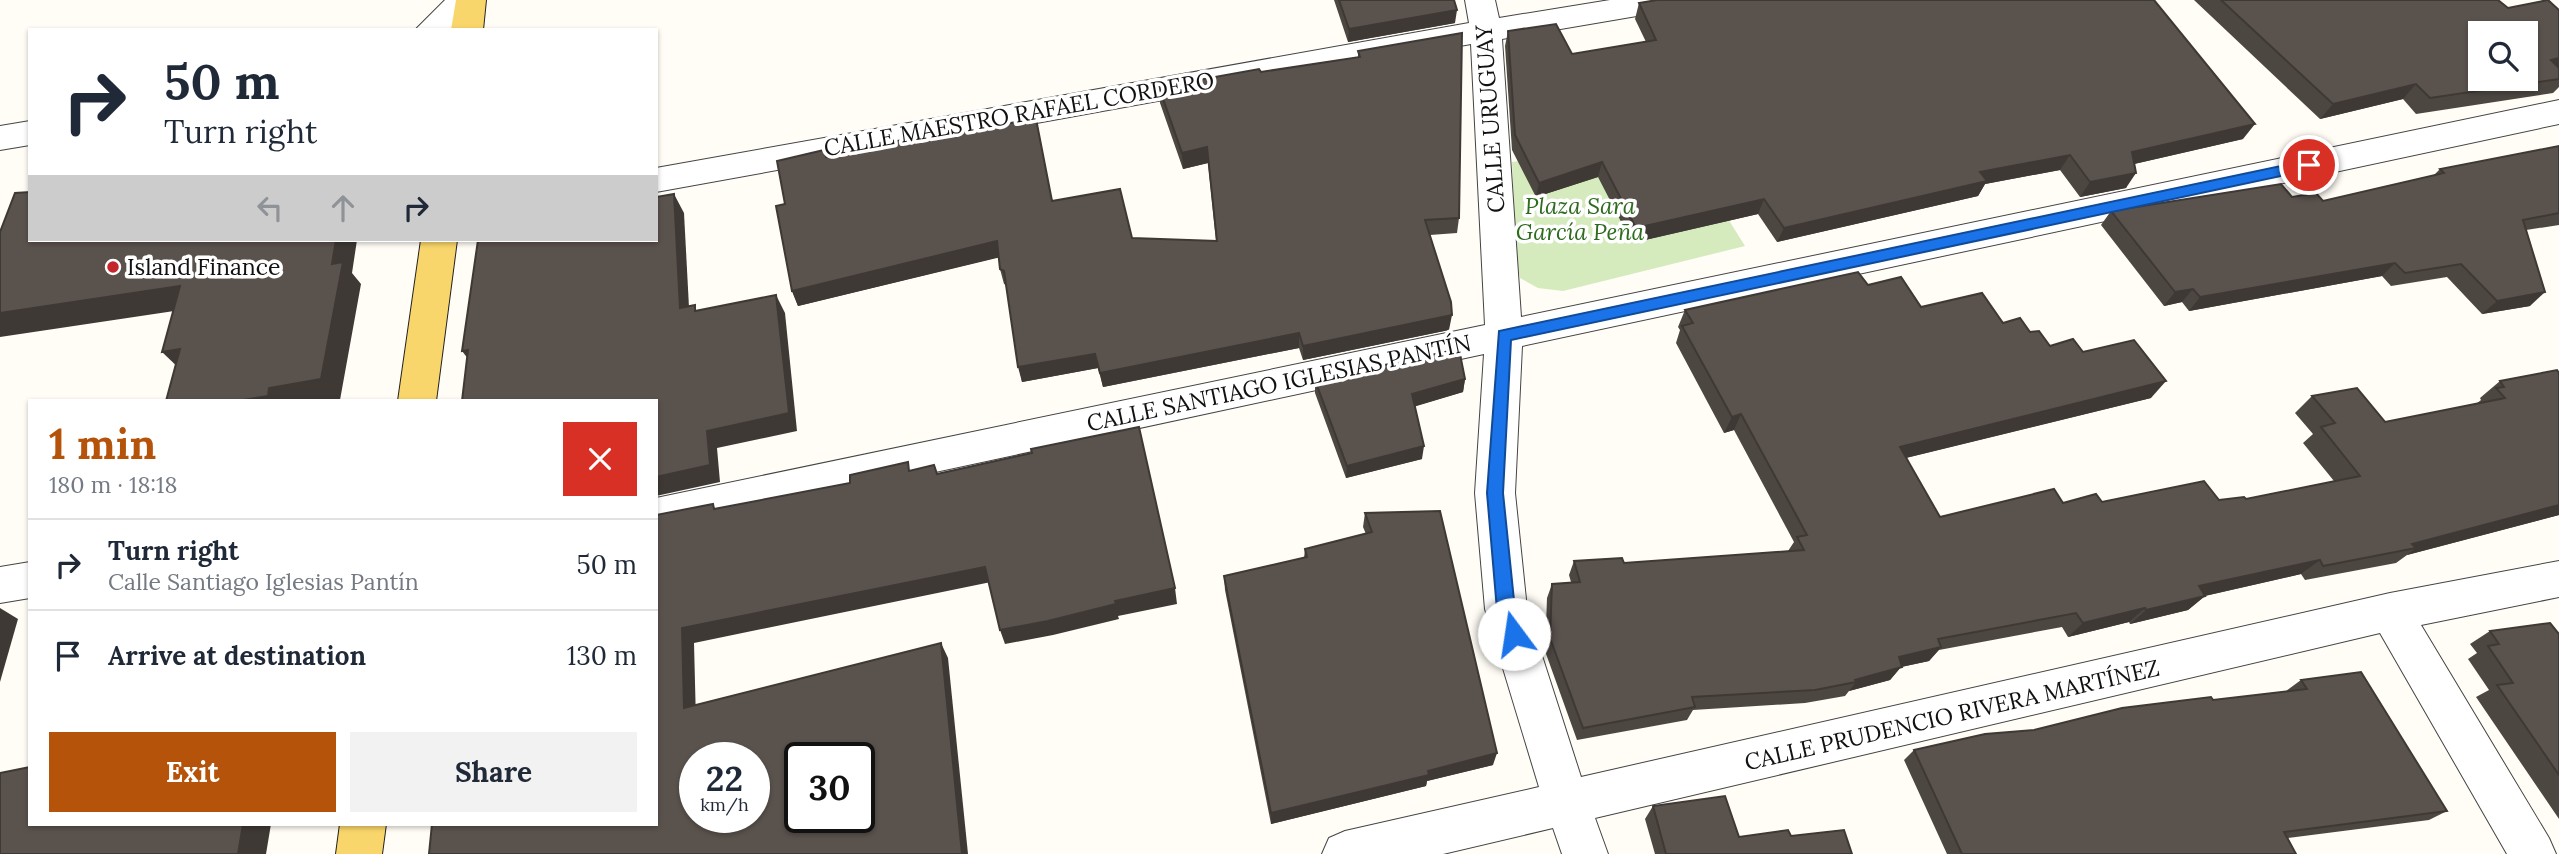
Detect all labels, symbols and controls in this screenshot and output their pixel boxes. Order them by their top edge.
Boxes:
map controls [2468,21,2538,91]
button: search [2468,21,2538,91]
street label: CALLE URUGUAY [1468,24,1511,214]
text: 50 m [164,50,280,112]
icon: right [49,56,140,147]
street label: CALLE MAESTRO RAFAEL CORDERO [822,65,1216,162]
text: Turn right [164,111,317,152]
pin [2279,135,2339,195]
icon: arrive [2290,146,2328,184]
icon: left [251,189,289,227]
icon: ahead [324,189,362,227]
icon: right [397,189,435,227]
park label: Plaza Sara García Peña [1516,191,1645,246]
place label: Island Finance [127,252,280,281]
marker: Island Finance [105,259,121,275]
street label: CALLE SANTIAGO IGLESIAS PANTÍN [1084,328,1474,437]
text: 1 min [49,417,156,471]
button: close [563,422,637,496]
text: 180 m · 18:18 [49,470,177,499]
text: Turn right [108,534,239,567]
icon: right [49,546,87,584]
text: 50 m [577,548,637,581]
text: Calle Santiago Iglesias Pantín [108,567,419,596]
position arrow [1477,597,1551,671]
icon: arrive [49,637,87,675]
text: Arrive at destination [108,639,366,672]
text: 130 m [567,639,637,672]
street label: CALLE PRUDENCIO RIVERA MARTÍNEZ [1742,653,2162,776]
button: Exit [49,732,336,812]
button: Share [350,732,637,812]
speed limit sign: 30 [784,742,875,833]
text: 22 [706,756,743,801]
text: km/h [700,793,749,816]

